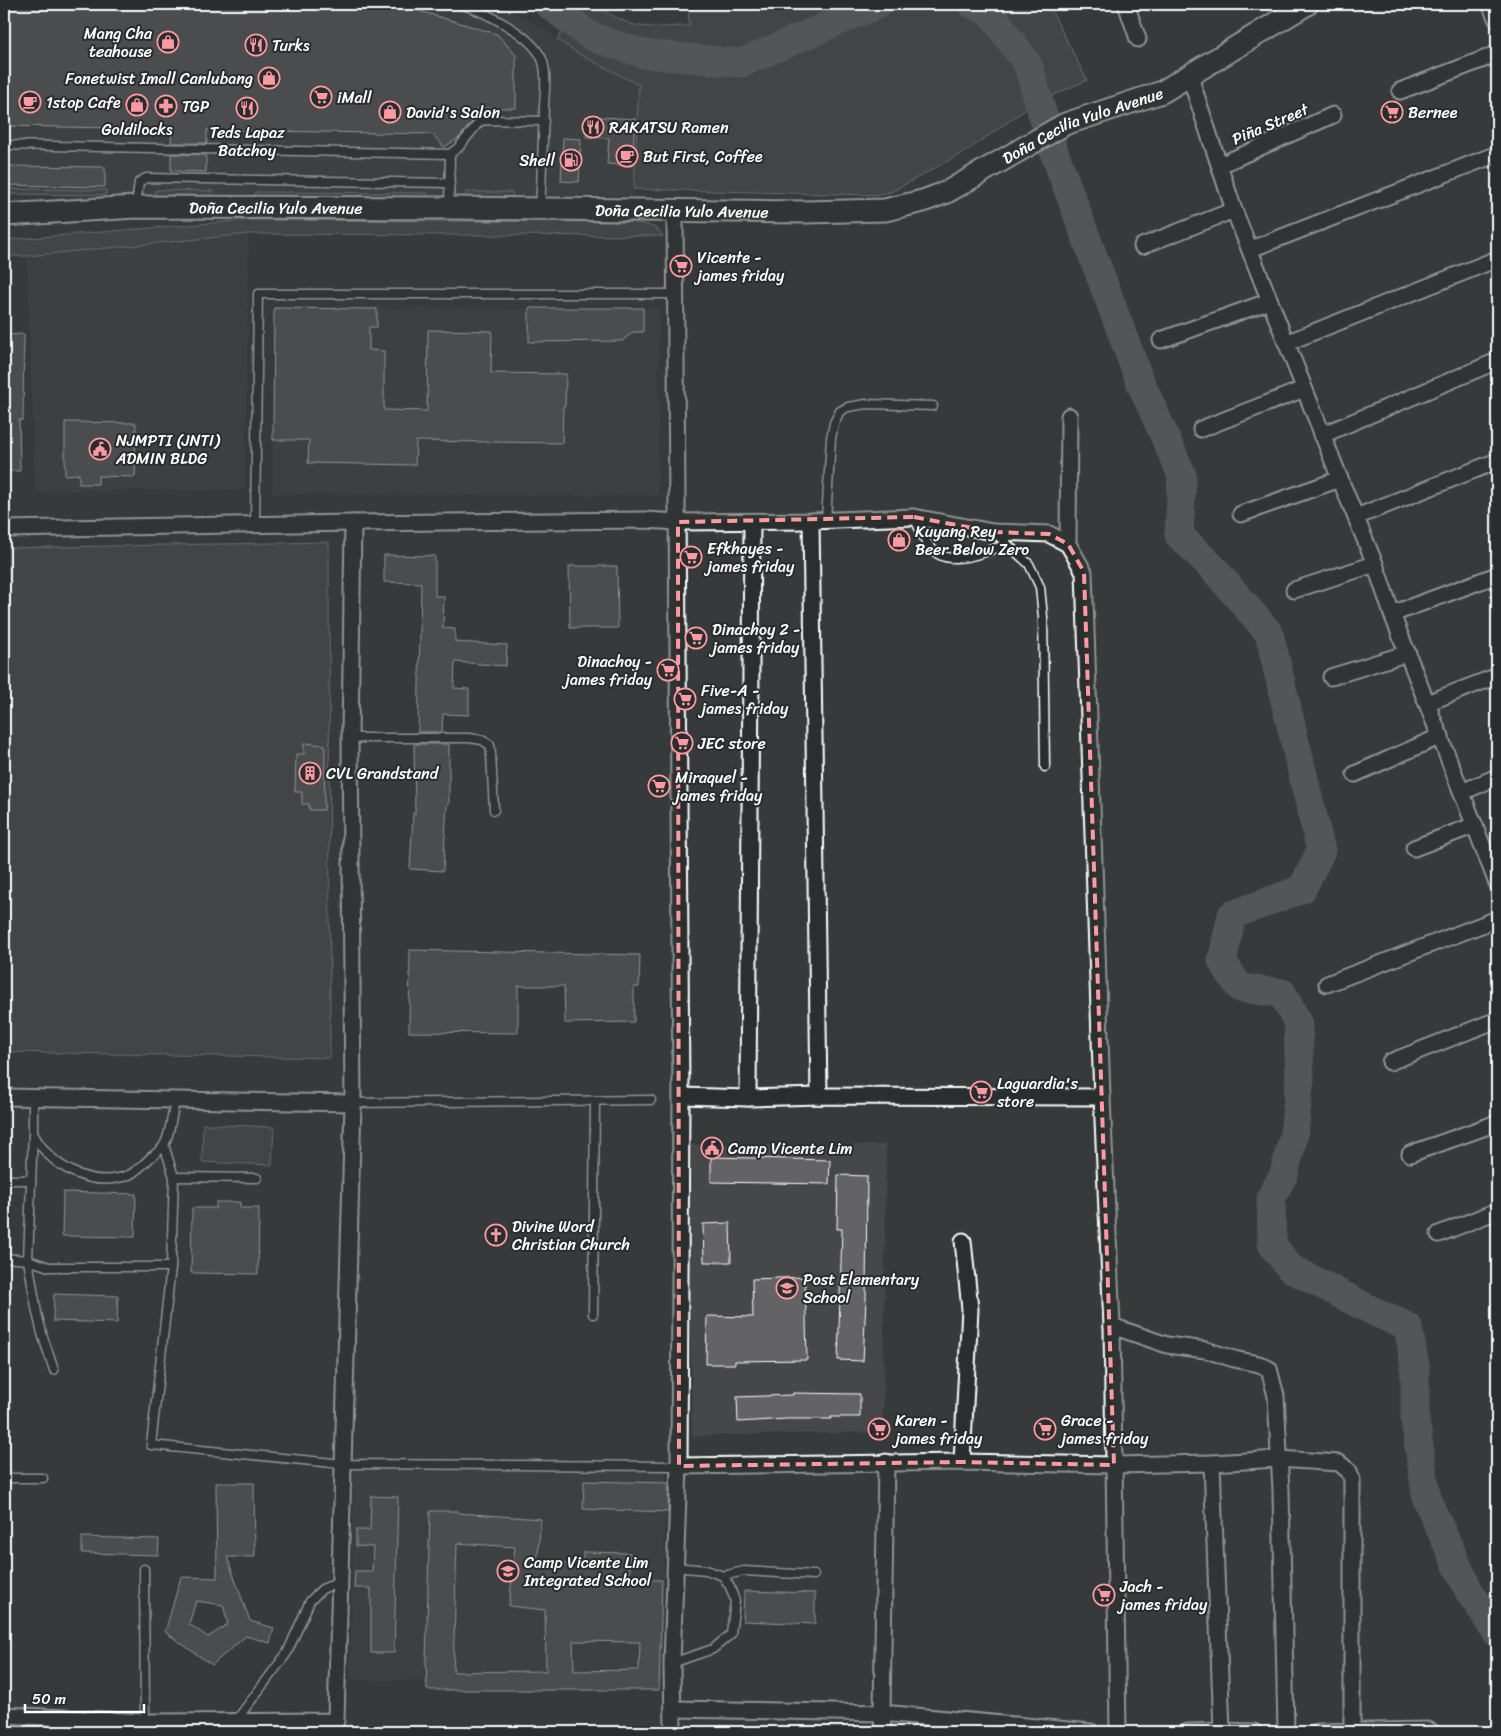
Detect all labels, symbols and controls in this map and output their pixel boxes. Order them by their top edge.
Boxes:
place label: Mang Cha teahouse [84,19,153,66]
shop icon: Mang Cha teahouse [156,30,180,54]
place label: Turks [272,31,310,60]
restaurant icon: Turks [244,33,268,57]
place label: Fonetwist Imall Canlubang [65,64,253,93]
shop icon: Fonetwist Imall Canlubang [257,66,281,90]
street label: Doña Cecilia Yulo Avenue [996,78,1167,172]
place label: iMall [337,83,372,112]
supermarket icon: iMall [309,85,333,109]
place label: 1stop Cafe [46,88,121,117]
cafe icon: 1stop Cafe [18,90,42,114]
place label: TGP [182,92,210,121]
shop icon: Goldilocks [125,93,149,117]
pharmacy icon: TGP [154,94,178,118]
street label: Piña Street [1227,95,1313,153]
restaurant icon: Teds Lapaz Batchoy [235,96,259,120]
place label: David's Salon [406,98,500,127]
place label: Bernee [1408,98,1458,127]
shop icon: David's Salon [378,100,402,124]
supermarket icon: Bernee [1380,100,1404,124]
place label: RAKATSU Ramen [609,113,729,142]
place label: Goldilocks [101,115,173,144]
restaurant icon: RAKATSU Ramen [581,115,605,139]
place label: Teds Lapaz Batchoy [209,118,285,165]
place label: But First, Coffee [643,142,763,171]
cafe icon: But First, Coffee [615,144,639,168]
place label: Shell [519,146,555,175]
fuel station icon: Shell [559,148,583,172]
street label: Doña Cecilia Yulo Avenue [189,193,363,222]
street label: Doña Cecilia Yulo Avenue [595,195,769,226]
place label: Vicente - james friday [693,243,785,290]
supermarket icon: Vicente - james friday [669,254,693,278]
place label: NJMPTI (JNTI) ADMIN BLDG [115,426,221,473]
public building icon: NJMPTI (JNTI) ADMIN BLDG [88,437,112,461]
place label: Kuyang Rey Beer Below Zero [915,517,1029,564]
shop icon: Kuyang Rey Beer Below Zero [887,528,911,552]
place label: Efkhayes - james friday [703,534,795,581]
supermarket icon: Efkhayes - james friday [679,545,703,569]
place label: Dinachoy 2 - james friday [708,615,800,662]
supermarket icon: Dinachoy 2 - james friday [684,626,708,650]
place label: Dinachoy - james friday [561,647,653,694]
supermarket icon: Dinachoy - james friday [656,658,680,682]
place label: Five-A - james friday [697,676,789,723]
supermarket icon: Five-A - james friday [673,687,697,711]
place label: JEC store [697,729,766,758]
supermarket icon: JEC store [670,731,694,755]
place label: CVL Grandstand [326,759,440,788]
building icon: CVL Grandstand [298,761,322,785]
place label: Miraquel - james friday [671,763,763,810]
supermarket icon: Miraquel - james friday [647,774,671,798]
place label: Laguardia's store [996,1069,1079,1116]
supermarket icon: Laguardia's store [969,1080,993,1104]
place label: Camp Vicente Lim [728,1134,853,1163]
public building icon: Camp Vicente Lim [700,1136,724,1160]
place label: Divine Word Christian Church [512,1212,630,1259]
church icon: Divine Word Christian Church [484,1223,508,1247]
place label: Post Elementary School [803,1265,920,1312]
school or university icon: Post Elementary School [775,1276,799,1300]
place label: Karen - james friday [891,1406,983,1453]
place label: Grace - james friday [1057,1406,1149,1453]
supermarket icon: Karen - james friday [867,1417,891,1441]
supermarket icon: Grace - james friday [1033,1417,1057,1441]
place label: Camp Vicente Lim Integrated School [523,1548,652,1595]
school or university icon: Camp Vicente Lim Integrated School [496,1559,520,1583]
place label: Jach - james friday [1116,1572,1208,1619]
supermarket icon: Jach - james friday [1092,1583,1116,1607]
scale bar [25,1681,144,1713]
text: 50 m [32,1686,67,1712]

